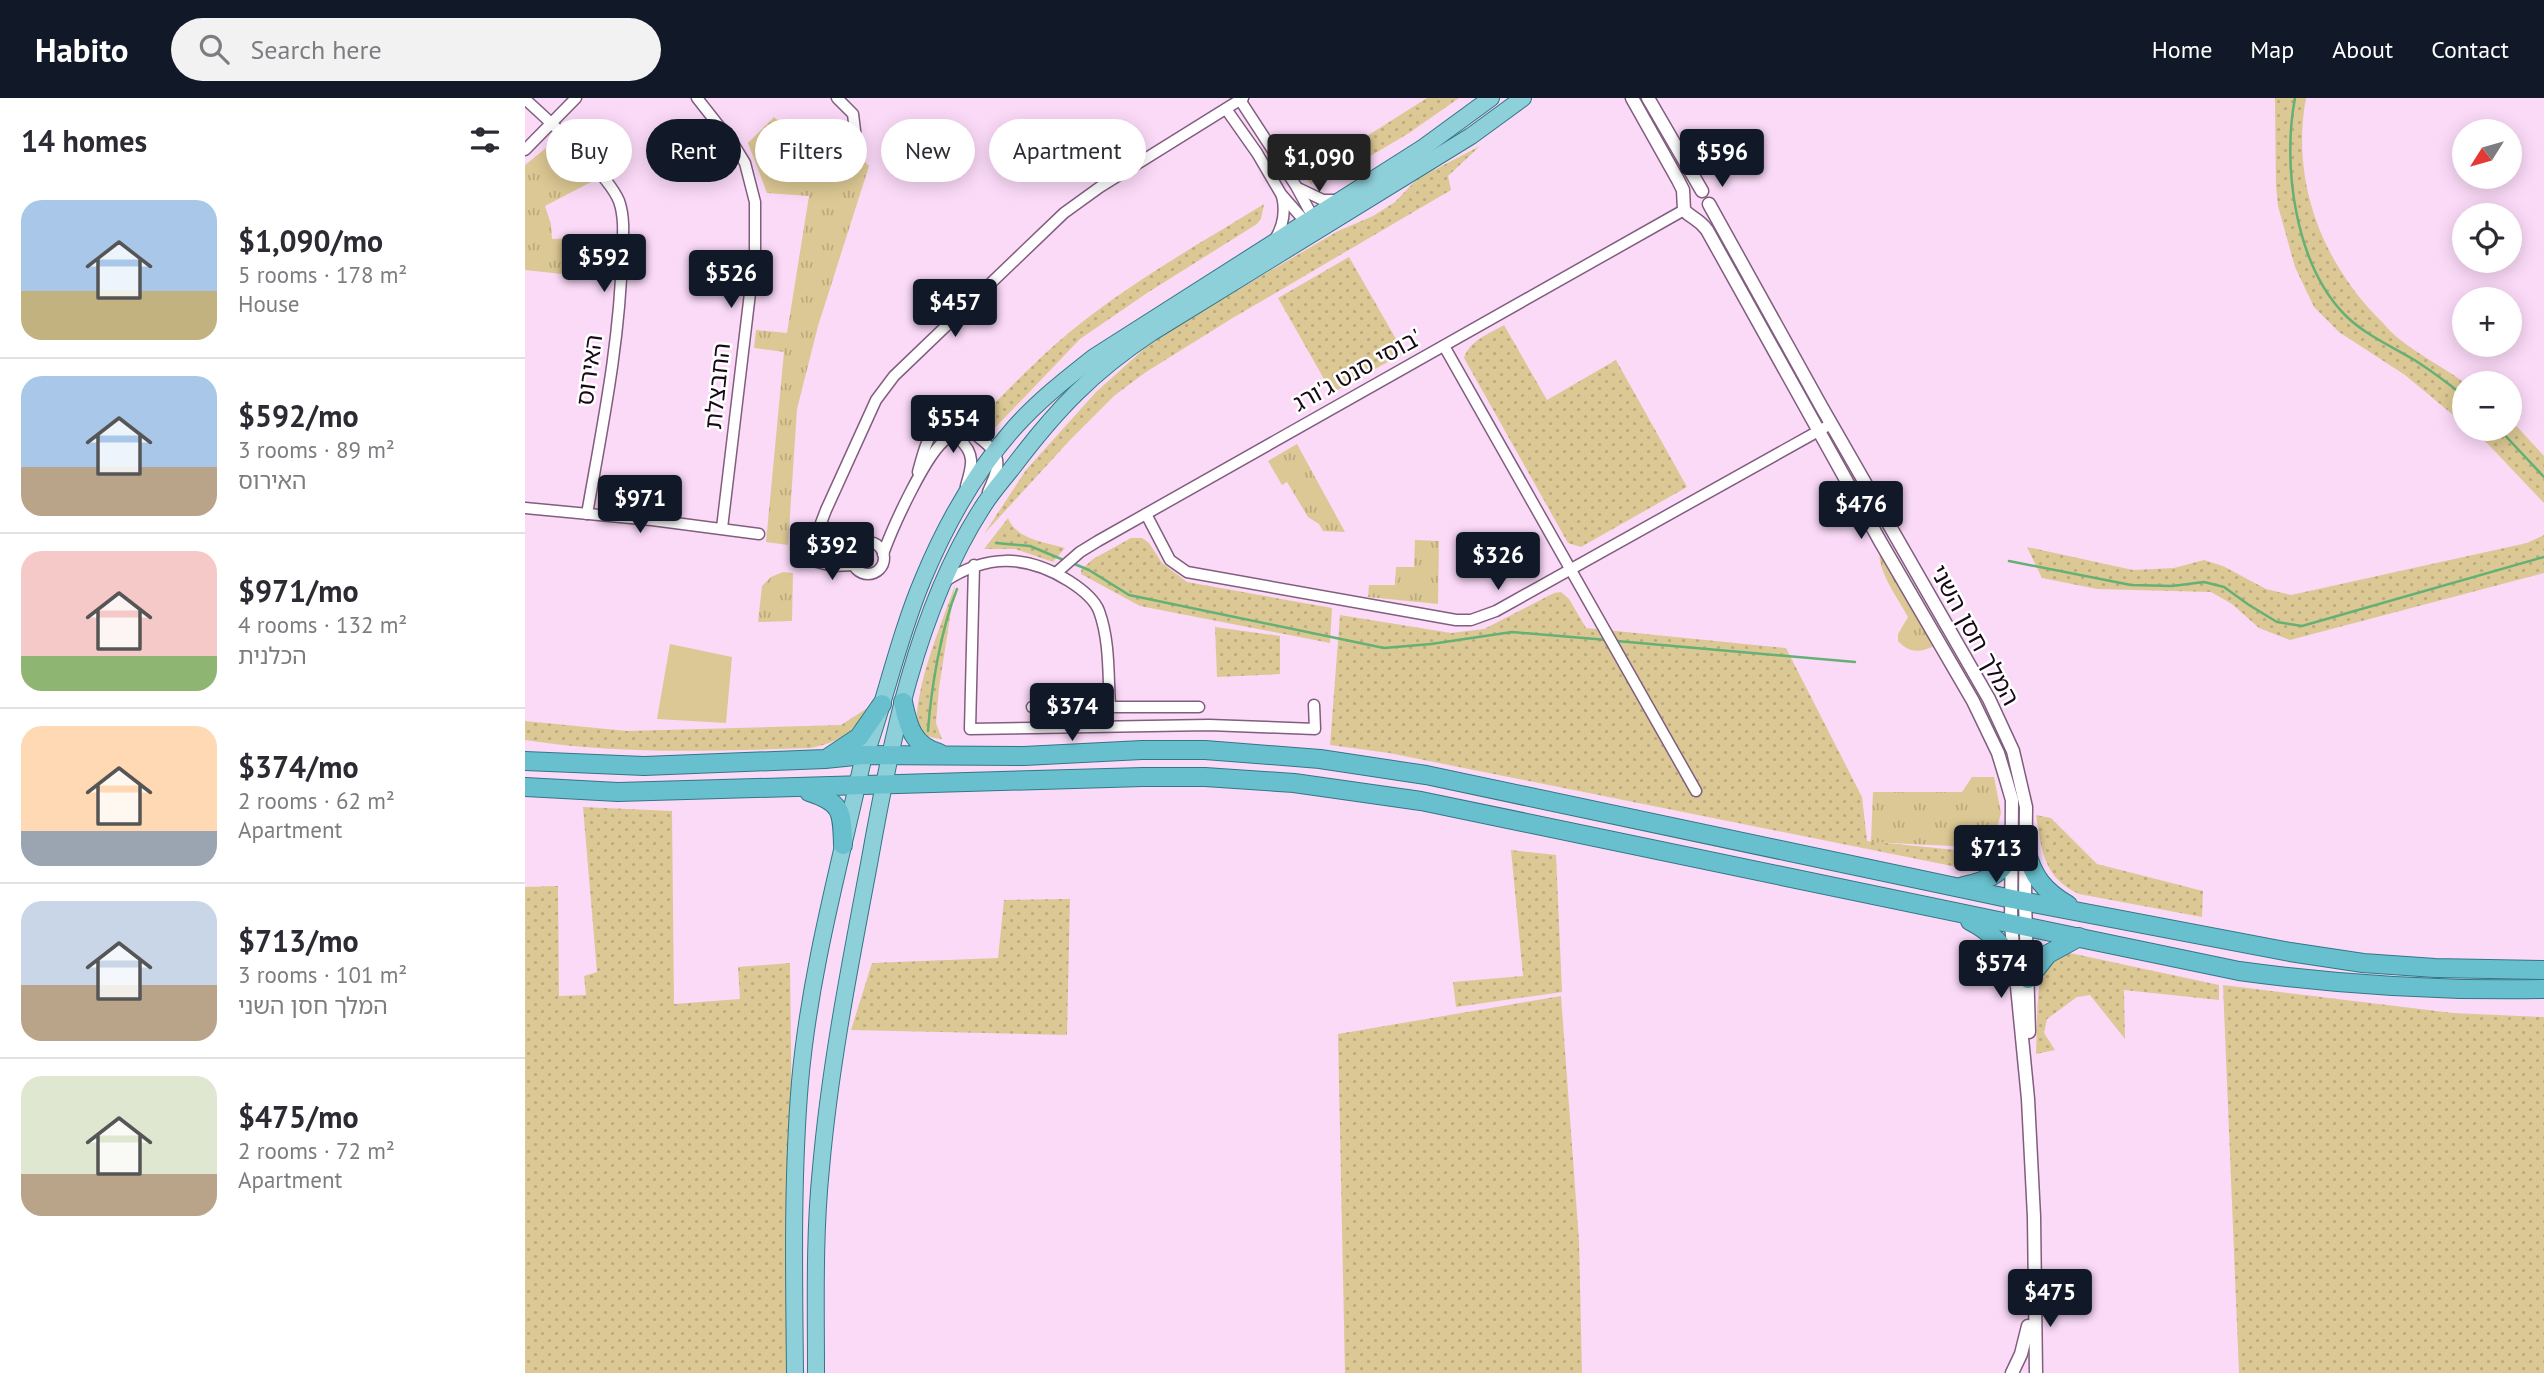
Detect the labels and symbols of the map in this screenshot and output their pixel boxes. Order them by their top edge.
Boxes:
north arrow [2452,119,2522,189]
pin: $596 [1681,130,1763,189]
pin: $1,090 [1262,134,1376,194]
pin: $592 [563,234,645,294]
pin: $526 [690,250,772,310]
pin: $457 [914,280,996,339]
street label: בוסי סנט ג'ורג' [1287,322,1427,418]
street label: האירוס [569,333,609,407]
street label: החבצלת [697,341,737,431]
pin: $554 [912,396,994,455]
pin: $971 [599,476,681,535]
pin: $476 [1820,482,1902,541]
pin: $392 [791,522,873,582]
pin: $326 [1457,532,1539,592]
street label: המלך חסן השני [1924,559,2026,711]
pin: $374 [1031,684,1113,743]
pin: $713 [1955,826,2037,885]
pin: $574 [1960,940,2042,1000]
pin: $475 [2009,1270,2091,1329]

